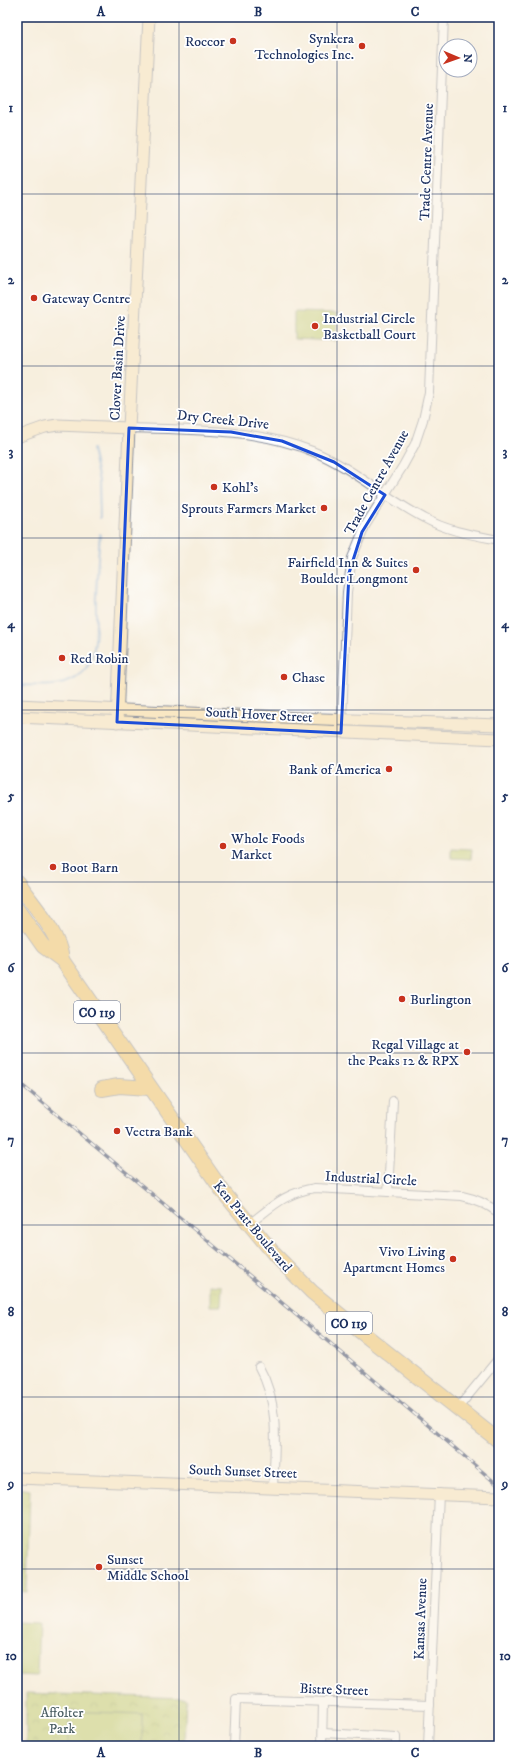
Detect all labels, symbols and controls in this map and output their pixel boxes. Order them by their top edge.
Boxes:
text: A [96,4,106,20]
text: B [254,4,262,20]
text: C [411,4,420,20]
place label: Synkera Technologies Inc. [254,30,354,64]
place label: Roccor [185,33,226,51]
marker: Roccor [228,36,238,46]
north arrow [438,38,478,78]
marker: Synkera Technologies Inc. [357,41,367,51]
text: N [460,54,474,63]
text: 1 [9,100,14,116]
text: 1 [503,100,508,116]
street label: Trade Centre Avenue [416,103,438,221]
text: 2 [8,272,15,288]
text: 2 [502,272,509,288]
place label: Gateway Centre [42,290,131,308]
marker: Gateway Centre [29,293,39,303]
place label: Industrial Circle Basketball Court [323,310,417,344]
street label: Clover Basin Drive [106,315,130,421]
marker: Industrial Circle Basketball Court [310,321,320,331]
street label: Dry Creek Drive [176,406,270,434]
street label: Trade Centre Avenue [341,427,413,538]
text: 3 [9,444,14,460]
text: 3 [503,444,508,460]
place label: Kohl's [222,479,258,497]
marker: Kohl's [209,482,219,492]
place label: Sprouts Farmers Market [181,500,317,518]
marker: Sprouts Farmers Market [319,503,329,513]
place label: Fairfield Inn & Suites Boulder Longmont [287,554,409,588]
marker: Fairfield Inn & Suites Boulder Longmont [411,565,421,575]
text: 4 [6,616,15,633]
text: 4 [500,616,509,633]
place label: Red Robin [70,650,129,668]
marker: Red Robin [57,653,67,663]
place label: Chase [292,669,325,687]
marker: Chase [279,672,289,682]
street label: South Hover Street [205,703,314,727]
place label: Bank of America [289,761,381,779]
marker: Bank of America [384,764,394,774]
text: 5 [7,788,15,804]
text: 5 [501,788,509,804]
place label: Whole Foods Market [230,830,305,864]
marker: Whole Foods Market [218,841,228,851]
place label: Boot Barn [61,859,119,877]
marker: Boot Barn [48,862,58,872]
text: 6 [8,960,16,976]
text: 6 [502,960,510,976]
place label: Burlington [410,991,472,1009]
marker: Burlington [397,994,407,1004]
road number: CO 119 [74,1001,120,1023]
place label: Regal Village at the Peaks 12 & RPX [348,1036,460,1070]
marker: Regal Village at the Peaks 12 & RPX [462,1047,472,1057]
place label: Vectra Bank [124,1123,193,1141]
marker: Vectra Bank [112,1126,122,1136]
text: 7 [8,1132,15,1148]
text: 7 [502,1132,509,1148]
street label: Industrial Circle [325,1168,418,1190]
street label: Ken Pratt Boulevard [209,1177,296,1276]
place label: Vivo Living Apartment Homes [343,1243,445,1277]
marker: Vivo Living Apartment Homes [448,1254,458,1264]
text: 8 [8,1304,15,1320]
text: 8 [502,1304,509,1320]
road number: CO 119 [326,1312,372,1334]
street label: South Sunset Street [189,1461,298,1483]
text: 9 [7,1476,14,1492]
text: 9 [501,1476,508,1492]
place label: Sunset Middle School [107,1551,190,1585]
marker: Sunset Middle School [94,1562,104,1572]
street label: Kansas Avenue [411,1578,431,1660]
text: 10 [5,1648,17,1664]
text: 10 [499,1648,511,1664]
street label: Bistre Street [299,1680,369,1700]
park label: Affolter Park [40,1704,84,1738]
text: A [96,1745,106,1761]
text: B [254,1745,262,1761]
text: C [411,1745,420,1761]

